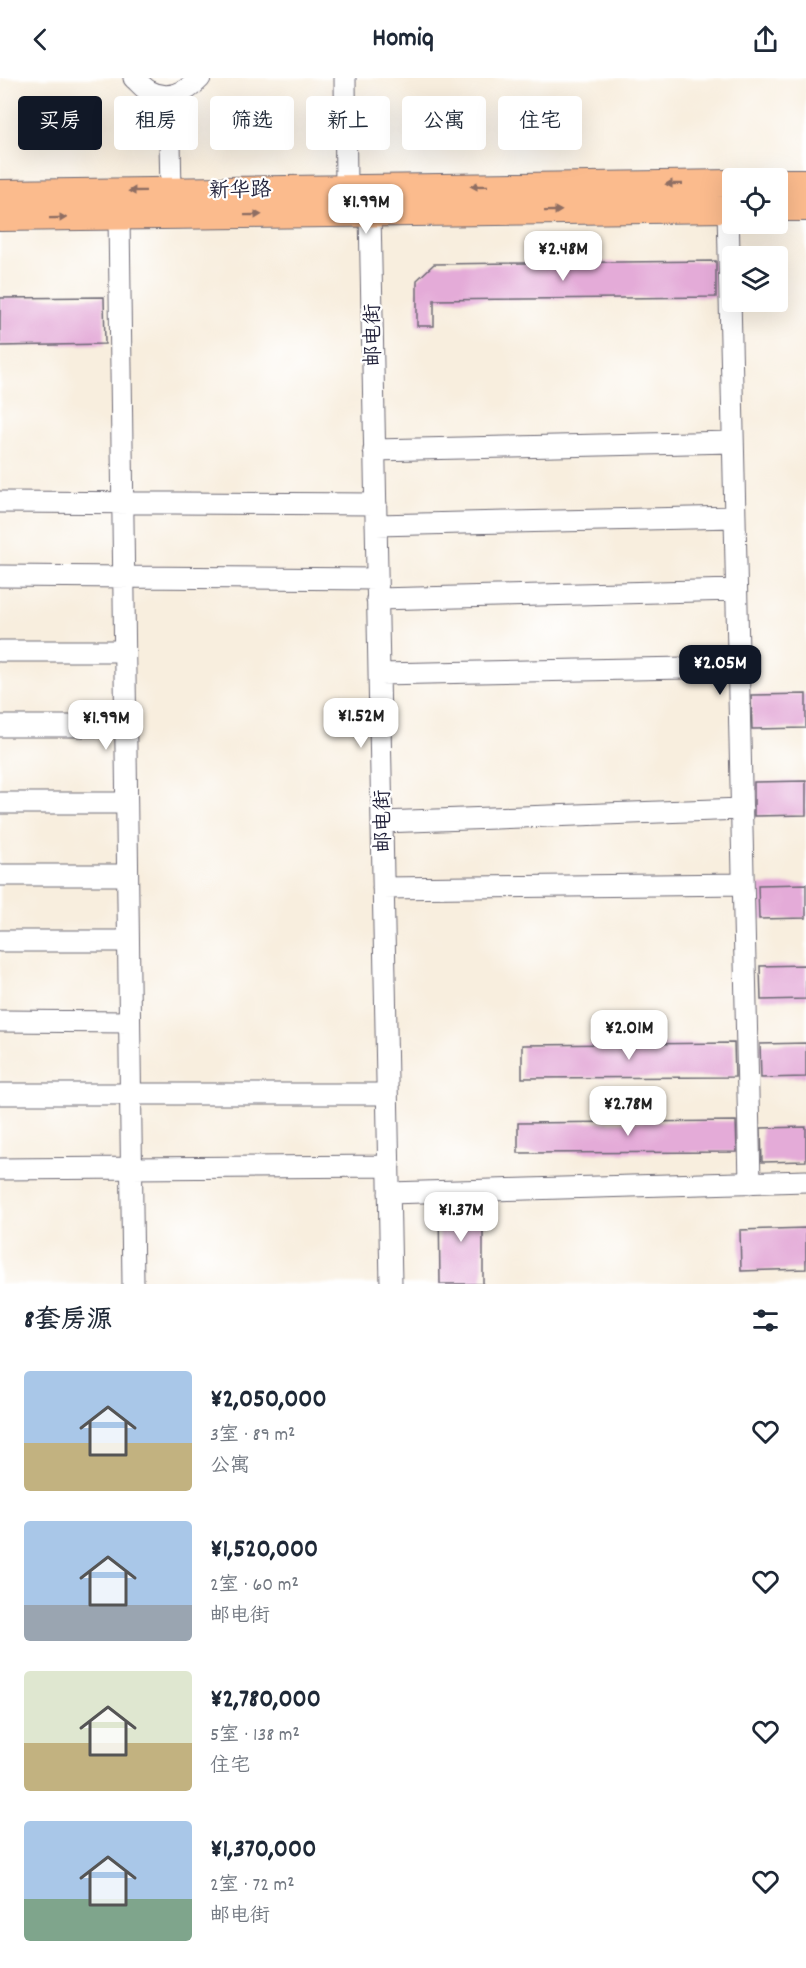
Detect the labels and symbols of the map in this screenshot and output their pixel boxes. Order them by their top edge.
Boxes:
street label: 新华路 [208,176,272,208]
one-way arrow [664,179,683,189]
one-way arrow [469,181,488,191]
pin: ¥1.99M [317,184,415,235]
one-way arrow [127,186,146,196]
one-way arrow [544,206,563,216]
one-way arrow [244,210,263,220]
one-way arrow [49,213,68,222]
pin: ¥2.48M [514,231,612,282]
street label: 邮电街 [359,303,391,367]
pin: ¥2.05M [671,645,769,696]
pin: ¥1.52M [312,698,410,749]
pin: ¥1.99M [57,700,155,751]
street label: 邮电街 [369,789,401,853]
pin: ¥2.01M [580,1010,678,1061]
pin: ¥2.78M [579,1086,677,1137]
pin: ¥1.37M [412,1192,510,1243]

